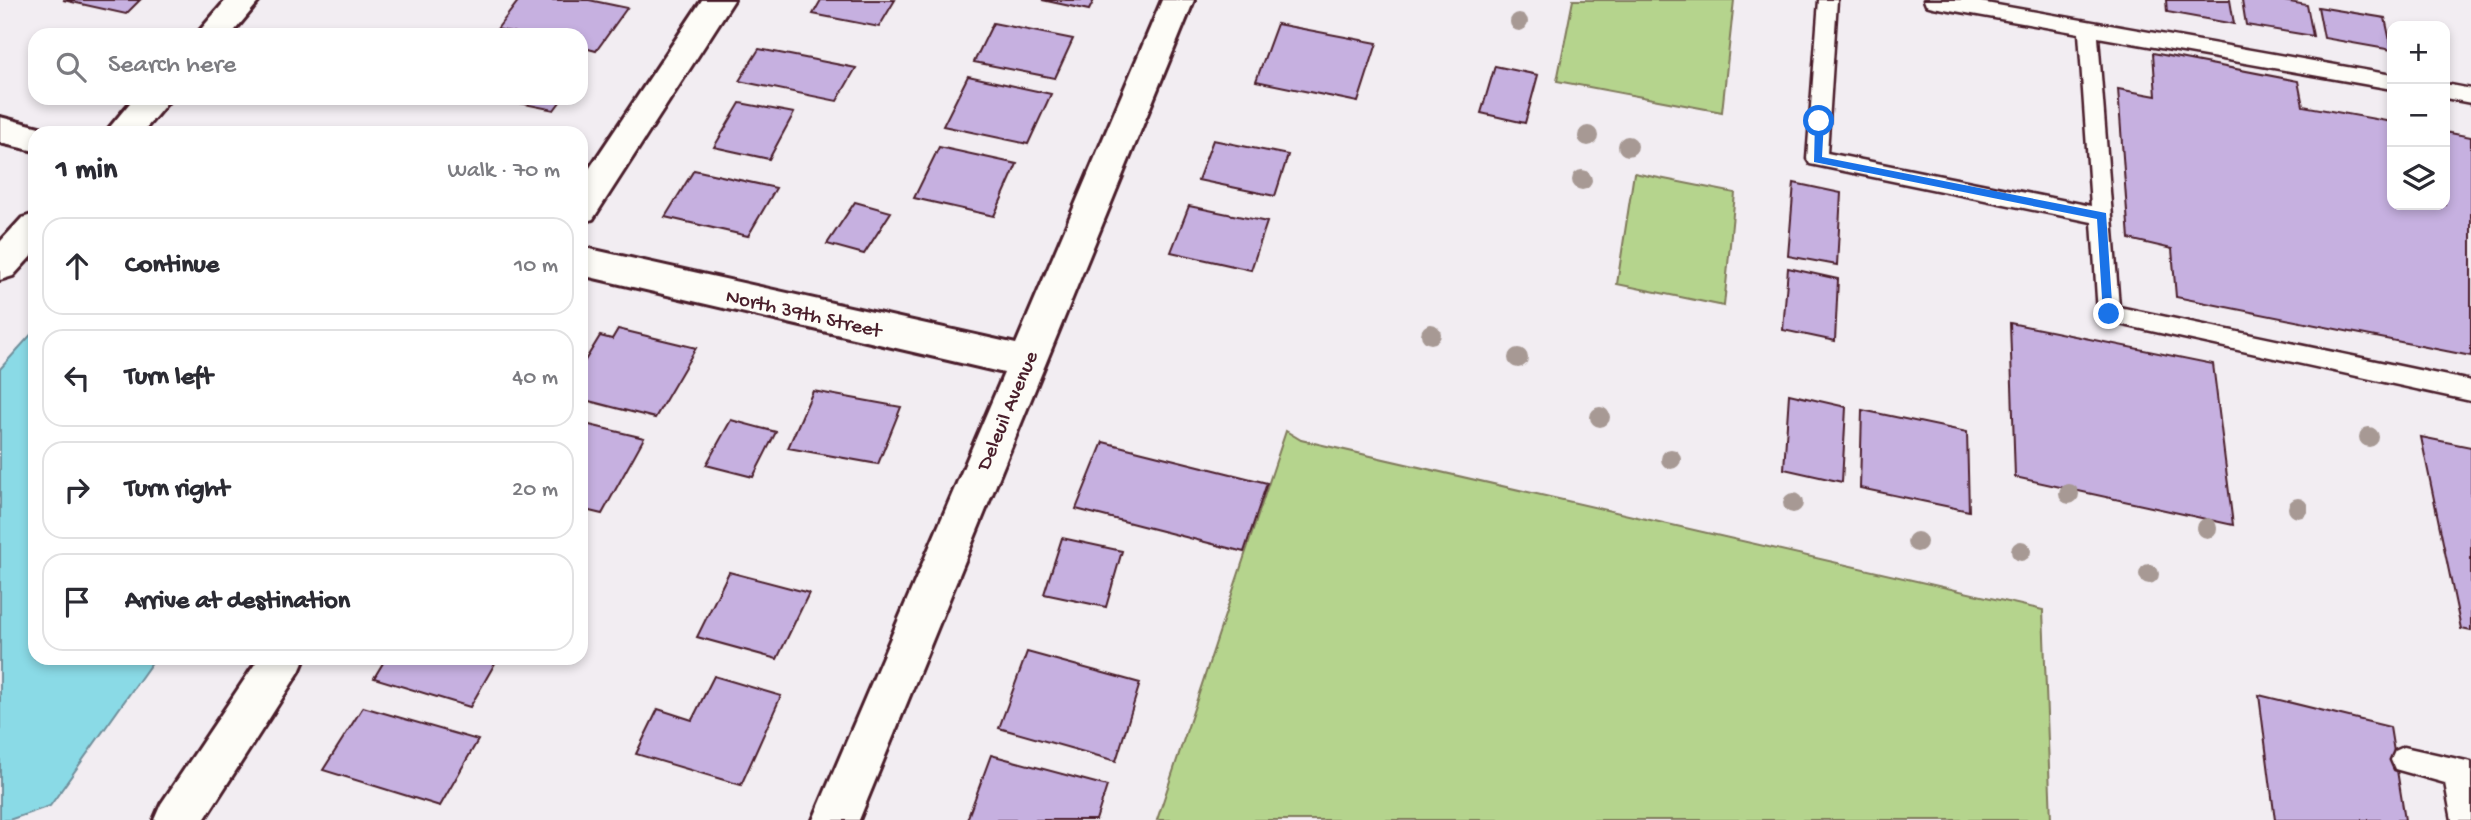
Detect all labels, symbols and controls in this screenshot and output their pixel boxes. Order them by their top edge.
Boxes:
map controls [2387,21,2450,210]
button: + [2387,21,2450,84]
search box [28,28,588,105]
icon: search [52,48,90,86]
text: Search here [108,51,236,82]
button: − [2387,84,2450,147]
route start [1803,105,1834,136]
button: layers [2387,147,2450,210]
text: 1 min [56,154,117,189]
text: Walk · 70 m [447,158,560,185]
icon: ahead [58,247,96,285]
text: Continue [125,251,219,282]
text: 10 m [514,253,558,280]
street label: North 39th Street [723,285,886,346]
route end [2093,298,2124,329]
street label: Deleuil Avenue [972,347,1046,477]
icon: left [58,359,96,397]
text: Turn left [125,363,213,394]
text: 40 m [512,365,558,392]
icon: right [58,471,96,509]
text: Turn right [125,475,229,506]
text: 20 m [512,477,558,504]
icon: arrive [58,583,96,621]
text: Arrive at destination [125,587,350,618]

